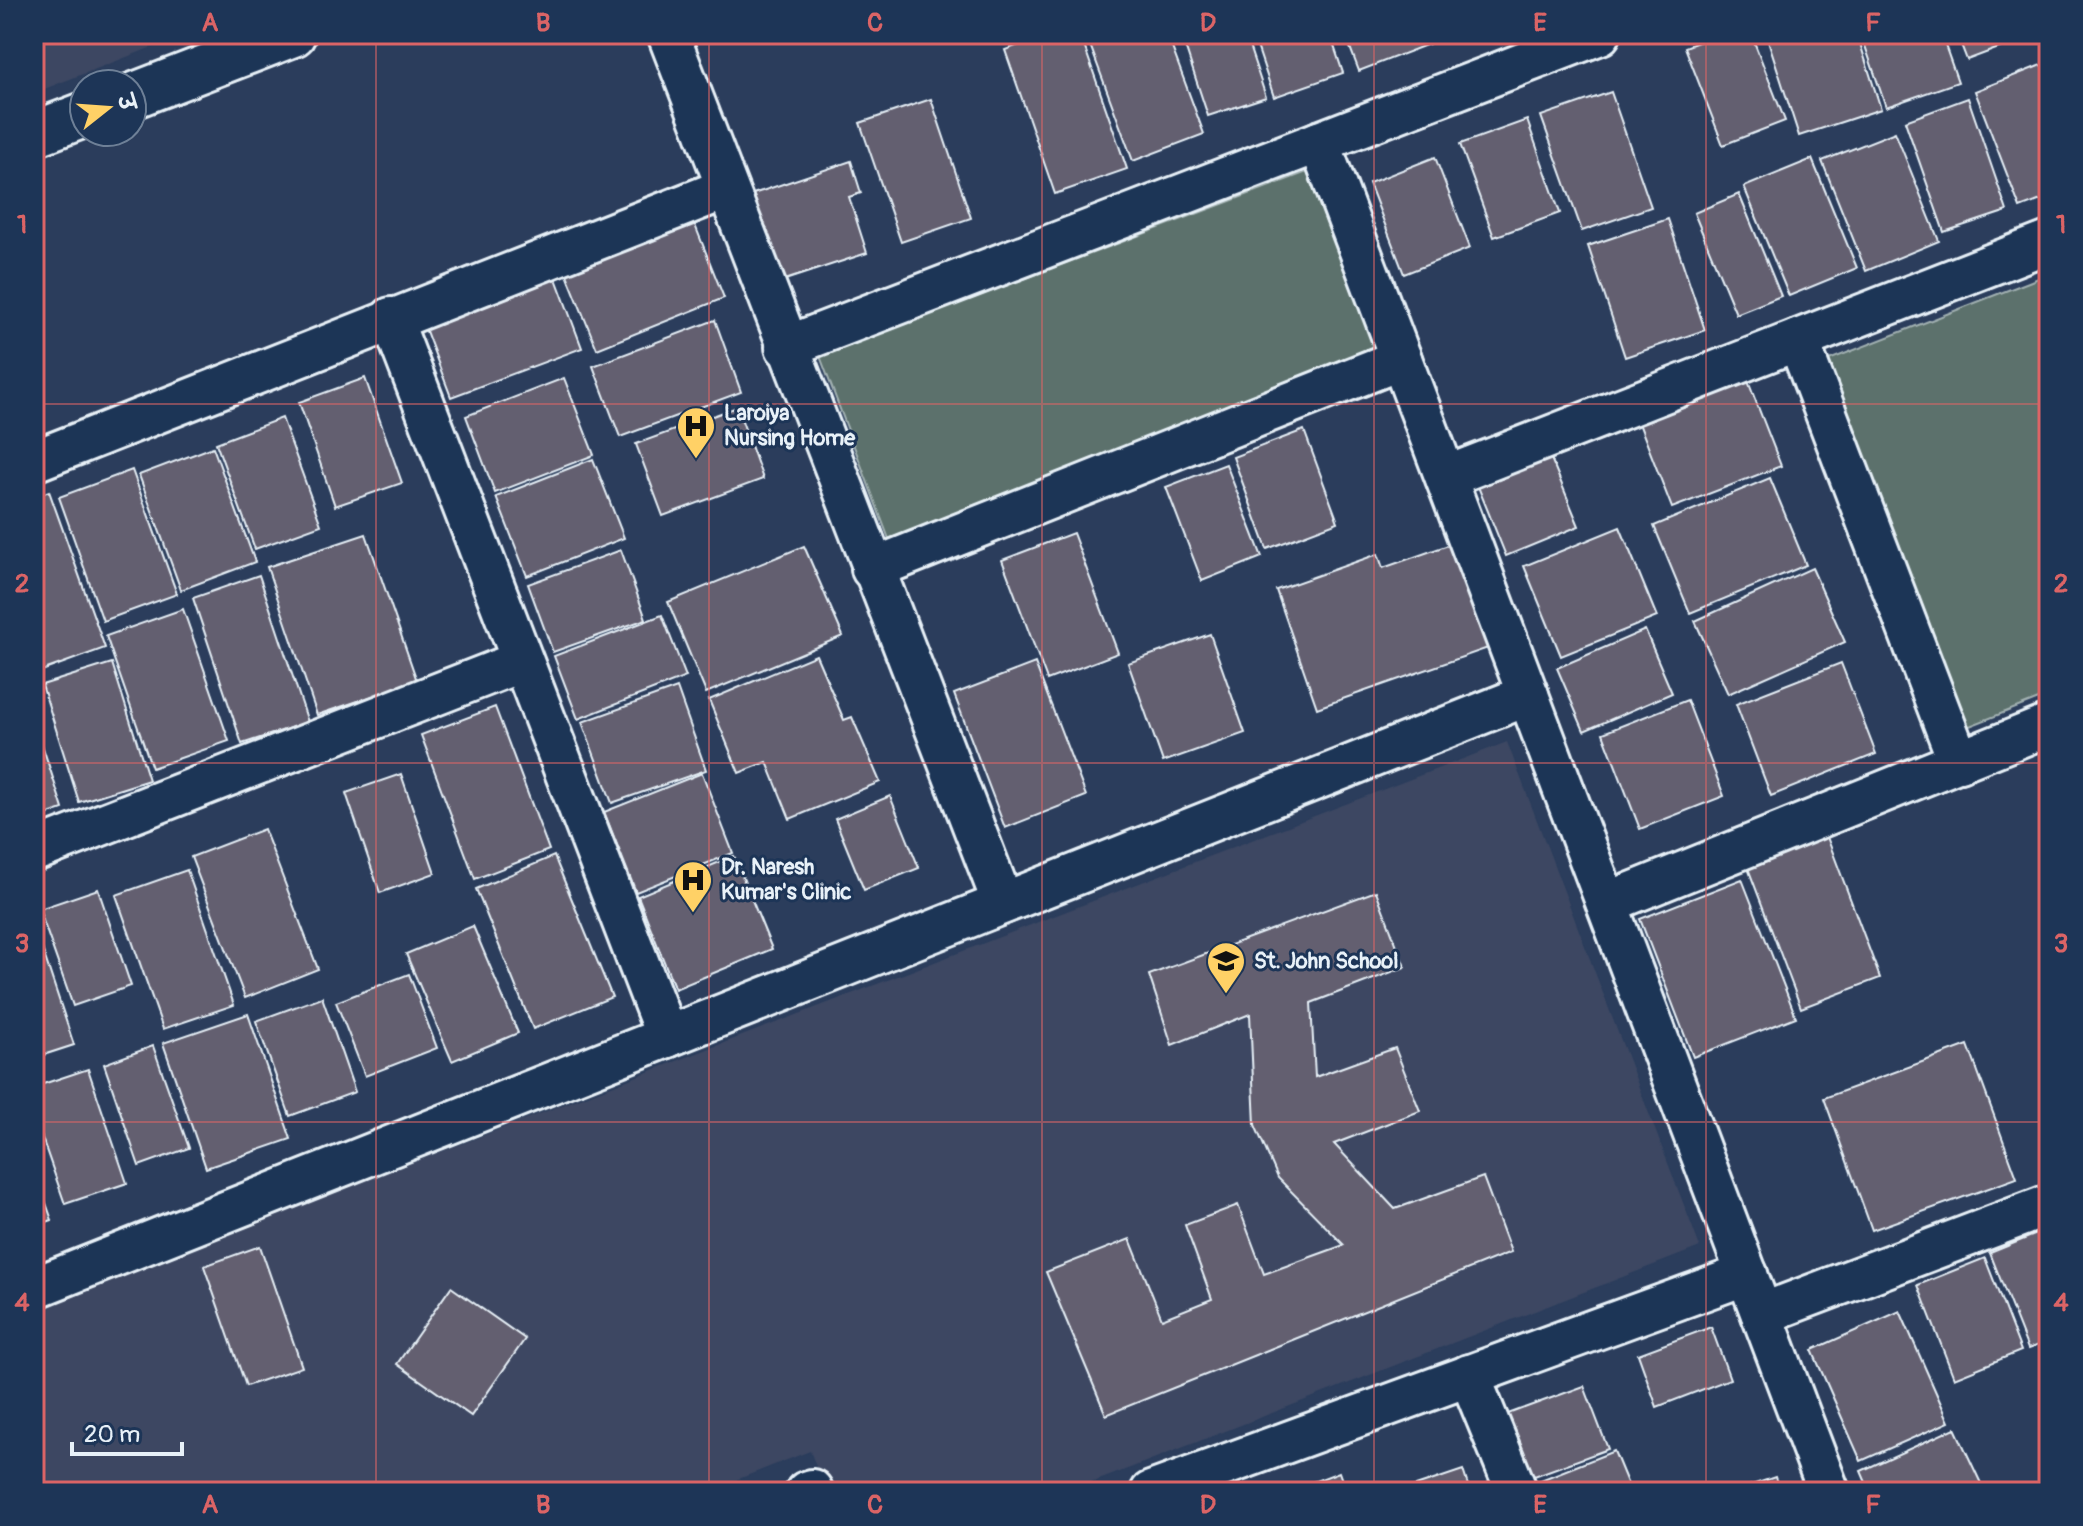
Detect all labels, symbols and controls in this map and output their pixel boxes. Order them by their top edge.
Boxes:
text: A [202,7,219,39]
text: B [536,7,550,39]
text: C [867,7,883,39]
text: D [1200,7,1216,39]
text: E [1533,7,1547,39]
text: F [1865,7,1881,39]
north arrow [68,68,148,148]
text: उ [110,89,142,116]
text: 1 [17,209,27,241]
text: 1 [2056,209,2066,241]
place label: Laroiya Nursing Home [724,399,856,452]
hospital icon: Laroiya Nursing Home [675,405,717,460]
text: 2 [15,568,29,600]
text: 2 [2054,568,2068,600]
place label: Dr. Naresh Kumar's Clinic [721,853,851,906]
hospital icon: Dr. Naresh Kumar's Clinic [672,859,714,914]
text: 3 [15,928,29,960]
text: 3 [2054,928,2068,960]
school or university icon: St. John School [1205,940,1247,995]
place label: St. John School [1254,947,1398,975]
text: 4 [14,1287,30,1319]
text: 4 [2053,1287,2069,1319]
scale bar [72,1406,182,1456]
text: 20 m [84,1420,140,1449]
text: A [202,1489,219,1521]
text: B [536,1489,550,1521]
text: C [867,1489,883,1521]
text: D [1200,1489,1216,1521]
text: E [1533,1489,1547,1521]
text: F [1865,1489,1881,1521]

